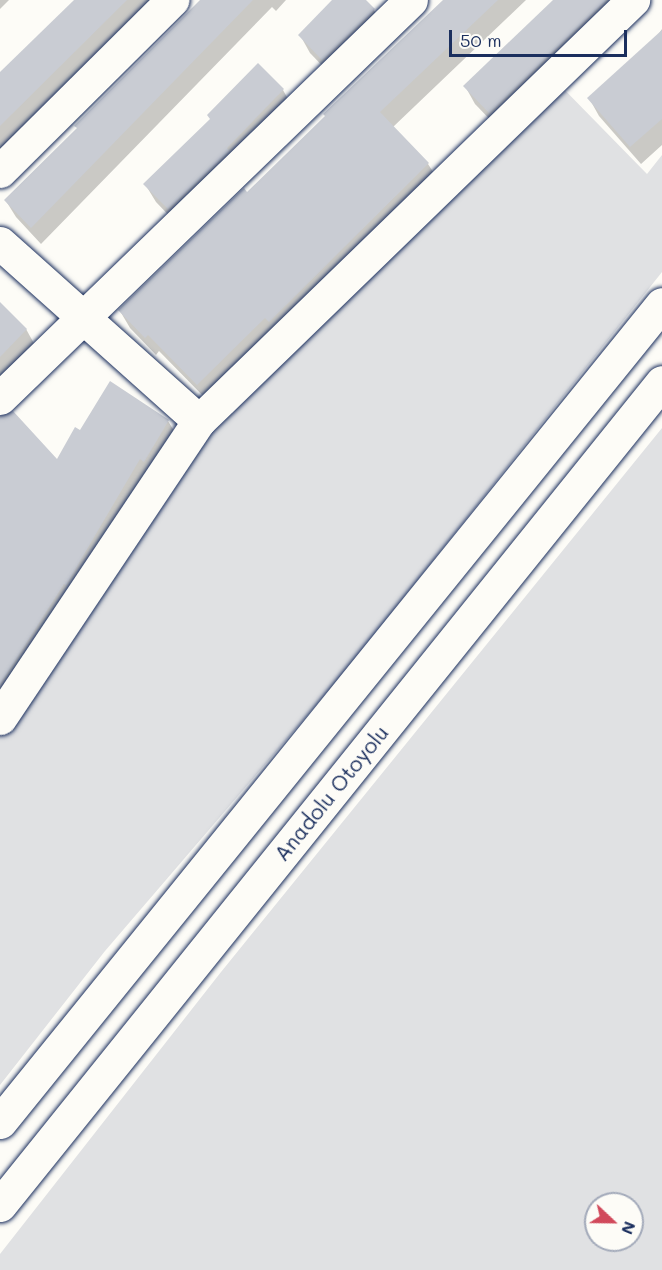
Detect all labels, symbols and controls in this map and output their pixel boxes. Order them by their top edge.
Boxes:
scale bar [452,18,630,56]
text: 50 m [460,28,502,52]
street label: Anadolu Otoyolu [269,720,393,866]
north arrow [584,1192,644,1252]
text: N [617,1219,641,1238]

